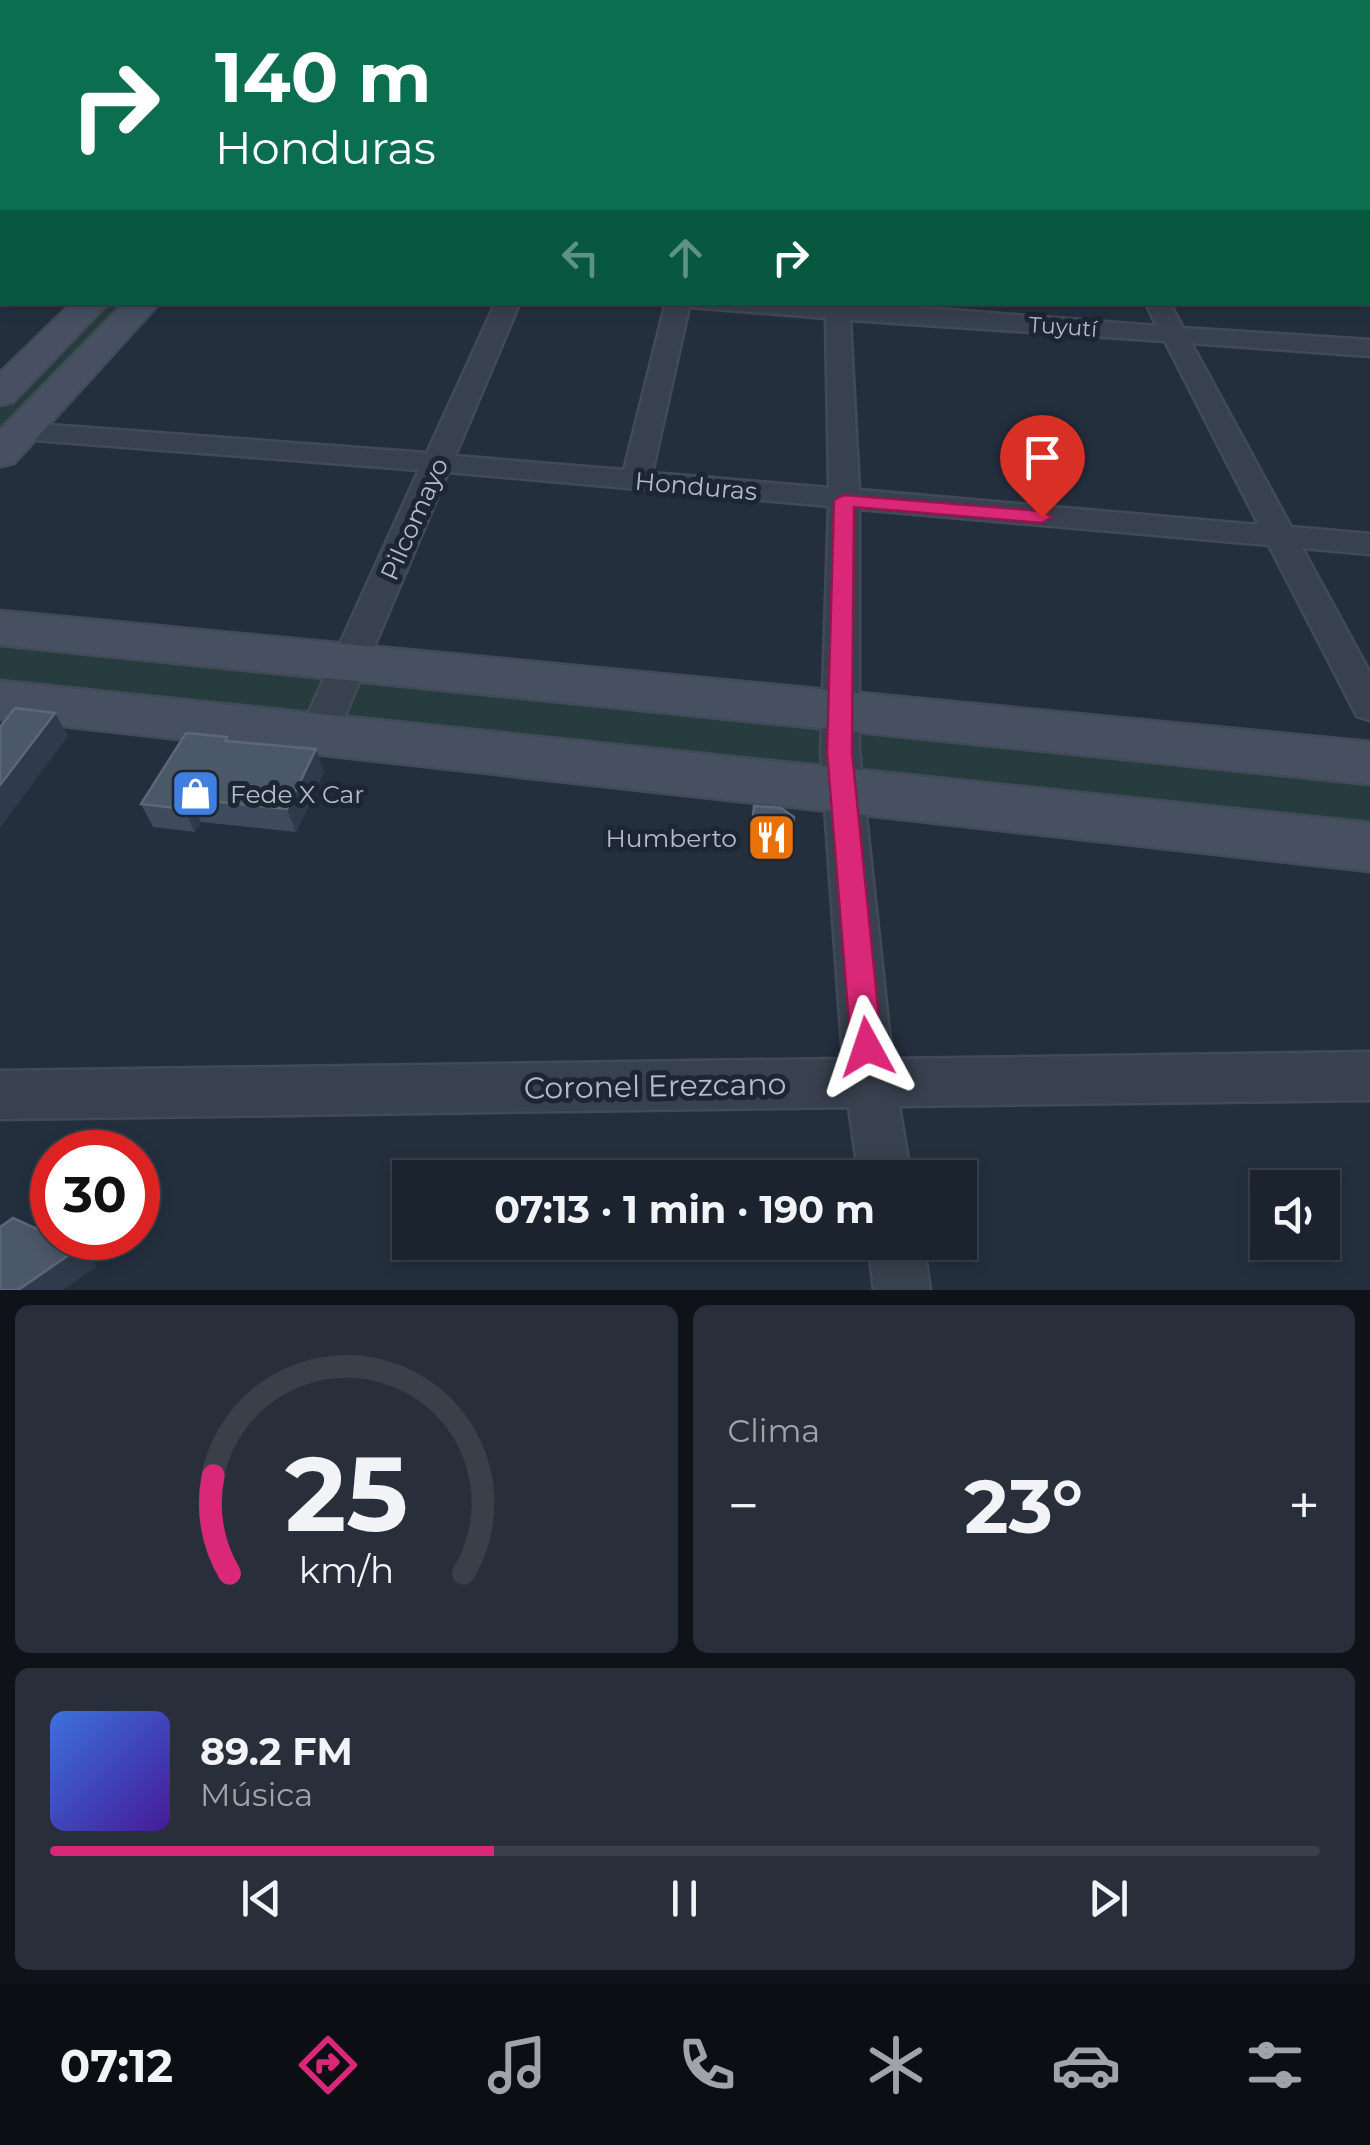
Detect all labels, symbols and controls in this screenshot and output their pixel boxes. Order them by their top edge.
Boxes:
text: 140 m [215,34,431,120]
icon: right [50,40,180,170]
text: Honduras [215,120,436,175]
icon: left [553,230,608,285]
icon: ahead [658,230,713,285]
icon: right [763,230,818,285]
street label: Tuyutí [1028,311,1099,343]
pin [1000,415,1085,518]
icon: arrive [1015,430,1070,485]
street label: Pilcomayo [374,453,454,585]
street label: Honduras [634,466,758,506]
shop icon: Fede X Car [169,768,221,820]
place label: Fede X Car [230,779,364,809]
restaurant icon: Humberto [746,812,798,864]
place label: Humberto [606,823,737,853]
position arrow [815,995,919,1099]
street label: Coronel Erezcano [523,1065,787,1107]
speed limit sign: 30 [30,1130,160,1260]
map controls [1250,1170,1340,1260]
button: sound [1250,1170,1340,1260]
text: 07:13 · 1 min · 190 m [494,1186,875,1233]
text: Clima [728,1411,820,1450]
text: 25 [285,1430,408,1557]
text: 23° [964,1460,1083,1552]
text: − [728,1472,759,1539]
text: + [1288,1472,1320,1539]
text: km/h [299,1548,394,1592]
text: 89.2 FM [200,1728,353,1775]
text: Música [200,1775,313,1814]
icon: previous [234,1871,289,1926]
icon: pause [657,1871,712,1926]
icon: next [1081,1871,1136,1926]
icon: directions [293,2030,363,2100]
icon: music [482,2030,552,2100]
icon: phone [672,2030,742,2100]
icon: climate [861,2030,931,2100]
icon: car [1051,2030,1121,2100]
icon: filters [1240,2030,1310,2100]
text: 07:12 [60,2038,173,2093]

